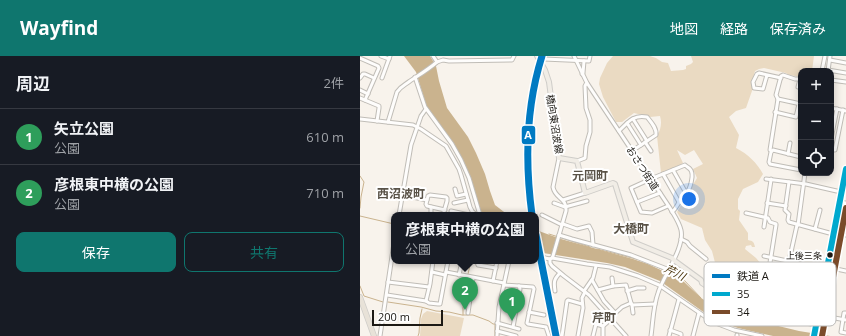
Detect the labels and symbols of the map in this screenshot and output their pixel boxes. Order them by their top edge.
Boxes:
street label: 橋向東沼波線 [543,93,567,155]
line badge: A [521,125,536,145]
text: A [524,127,532,142]
street label: おさつ街道 [624,143,662,193]
district label: 元岡町 [572,167,608,184]
district label: 西沼波町 [377,185,425,202]
your location [679,189,699,209]
district label: 大橋町 [613,220,649,237]
place label: 上後三条 [786,249,822,262]
marker: 上後三条 [825,250,835,260]
water label: 芹川 [662,260,689,284]
legend [704,262,836,326]
text: 鉄道 A [737,268,769,283]
pin: 2 [452,277,478,310]
text: 35 [737,286,750,301]
pin: 1 [499,288,525,321]
text: 34 [737,304,750,319]
scale bar [372,308,443,327]
district label: 芹町 [592,309,616,326]

